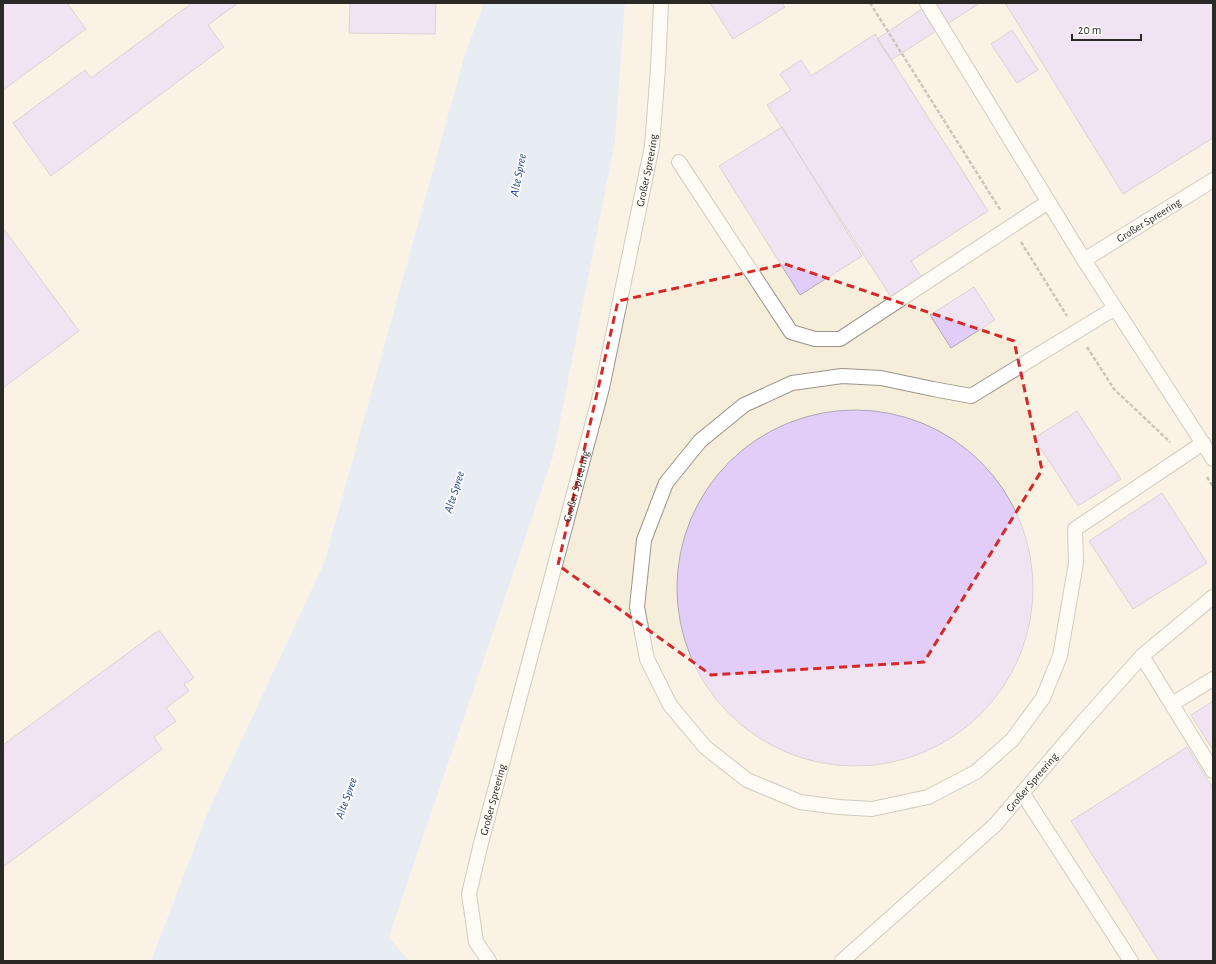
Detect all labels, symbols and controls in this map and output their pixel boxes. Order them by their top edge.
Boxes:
scale bar [1072,16,1141,42]
text: 20 m [1078,24,1101,36]
street label: Großer Spreering [635,133,659,208]
water label: Alte Spree [508,152,529,198]
street label: Großer Spreering [1115,196,1184,244]
street label: Großer Spreering [562,449,591,523]
water label: Alte Spree [441,469,467,516]
street label: Großer Spreering [1004,750,1060,814]
street label: Großer Spreering [478,762,508,836]
water label: Alte Spree [333,775,360,822]

